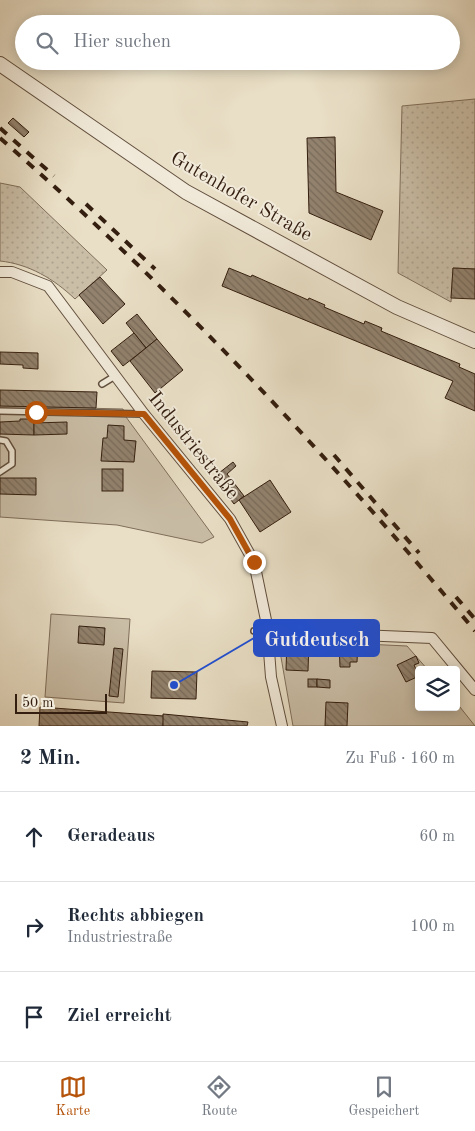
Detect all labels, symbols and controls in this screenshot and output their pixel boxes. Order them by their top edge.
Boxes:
search box [15,15,460,70]
icon: search [33,29,61,57]
text: Hier suchen [73,33,171,52]
street label: Gutenhofer Straße [167,148,315,246]
street label: Industriestraße [144,389,242,503]
route start [25,401,48,424]
route end [243,551,266,574]
callout: Gutdeutsch [254,620,379,656]
text: Gutdeutsch [264,630,370,651]
map controls [415,666,460,711]
button: layers [415,666,460,711]
scale bar [15,691,108,714]
text: 50 m [22,696,53,710]
text: 2 Min. [20,748,81,769]
text: Zu Fuß · 160 m [345,751,455,767]
icon: ahead [20,823,48,851]
text: Geradeaus [67,827,155,846]
text: 60 m [419,829,455,845]
text: Rechts abbiegen [67,907,204,926]
icon: right [20,913,48,941]
text: 100 m [410,919,455,935]
text: Industriestraße [67,930,172,946]
icon: arrive [20,1003,48,1031]
text: Ziel erreicht [67,1007,172,1026]
tab: Karte [56,1073,90,1120]
tab: Route [201,1073,237,1120]
tab: Gespeichert [348,1073,419,1120]

